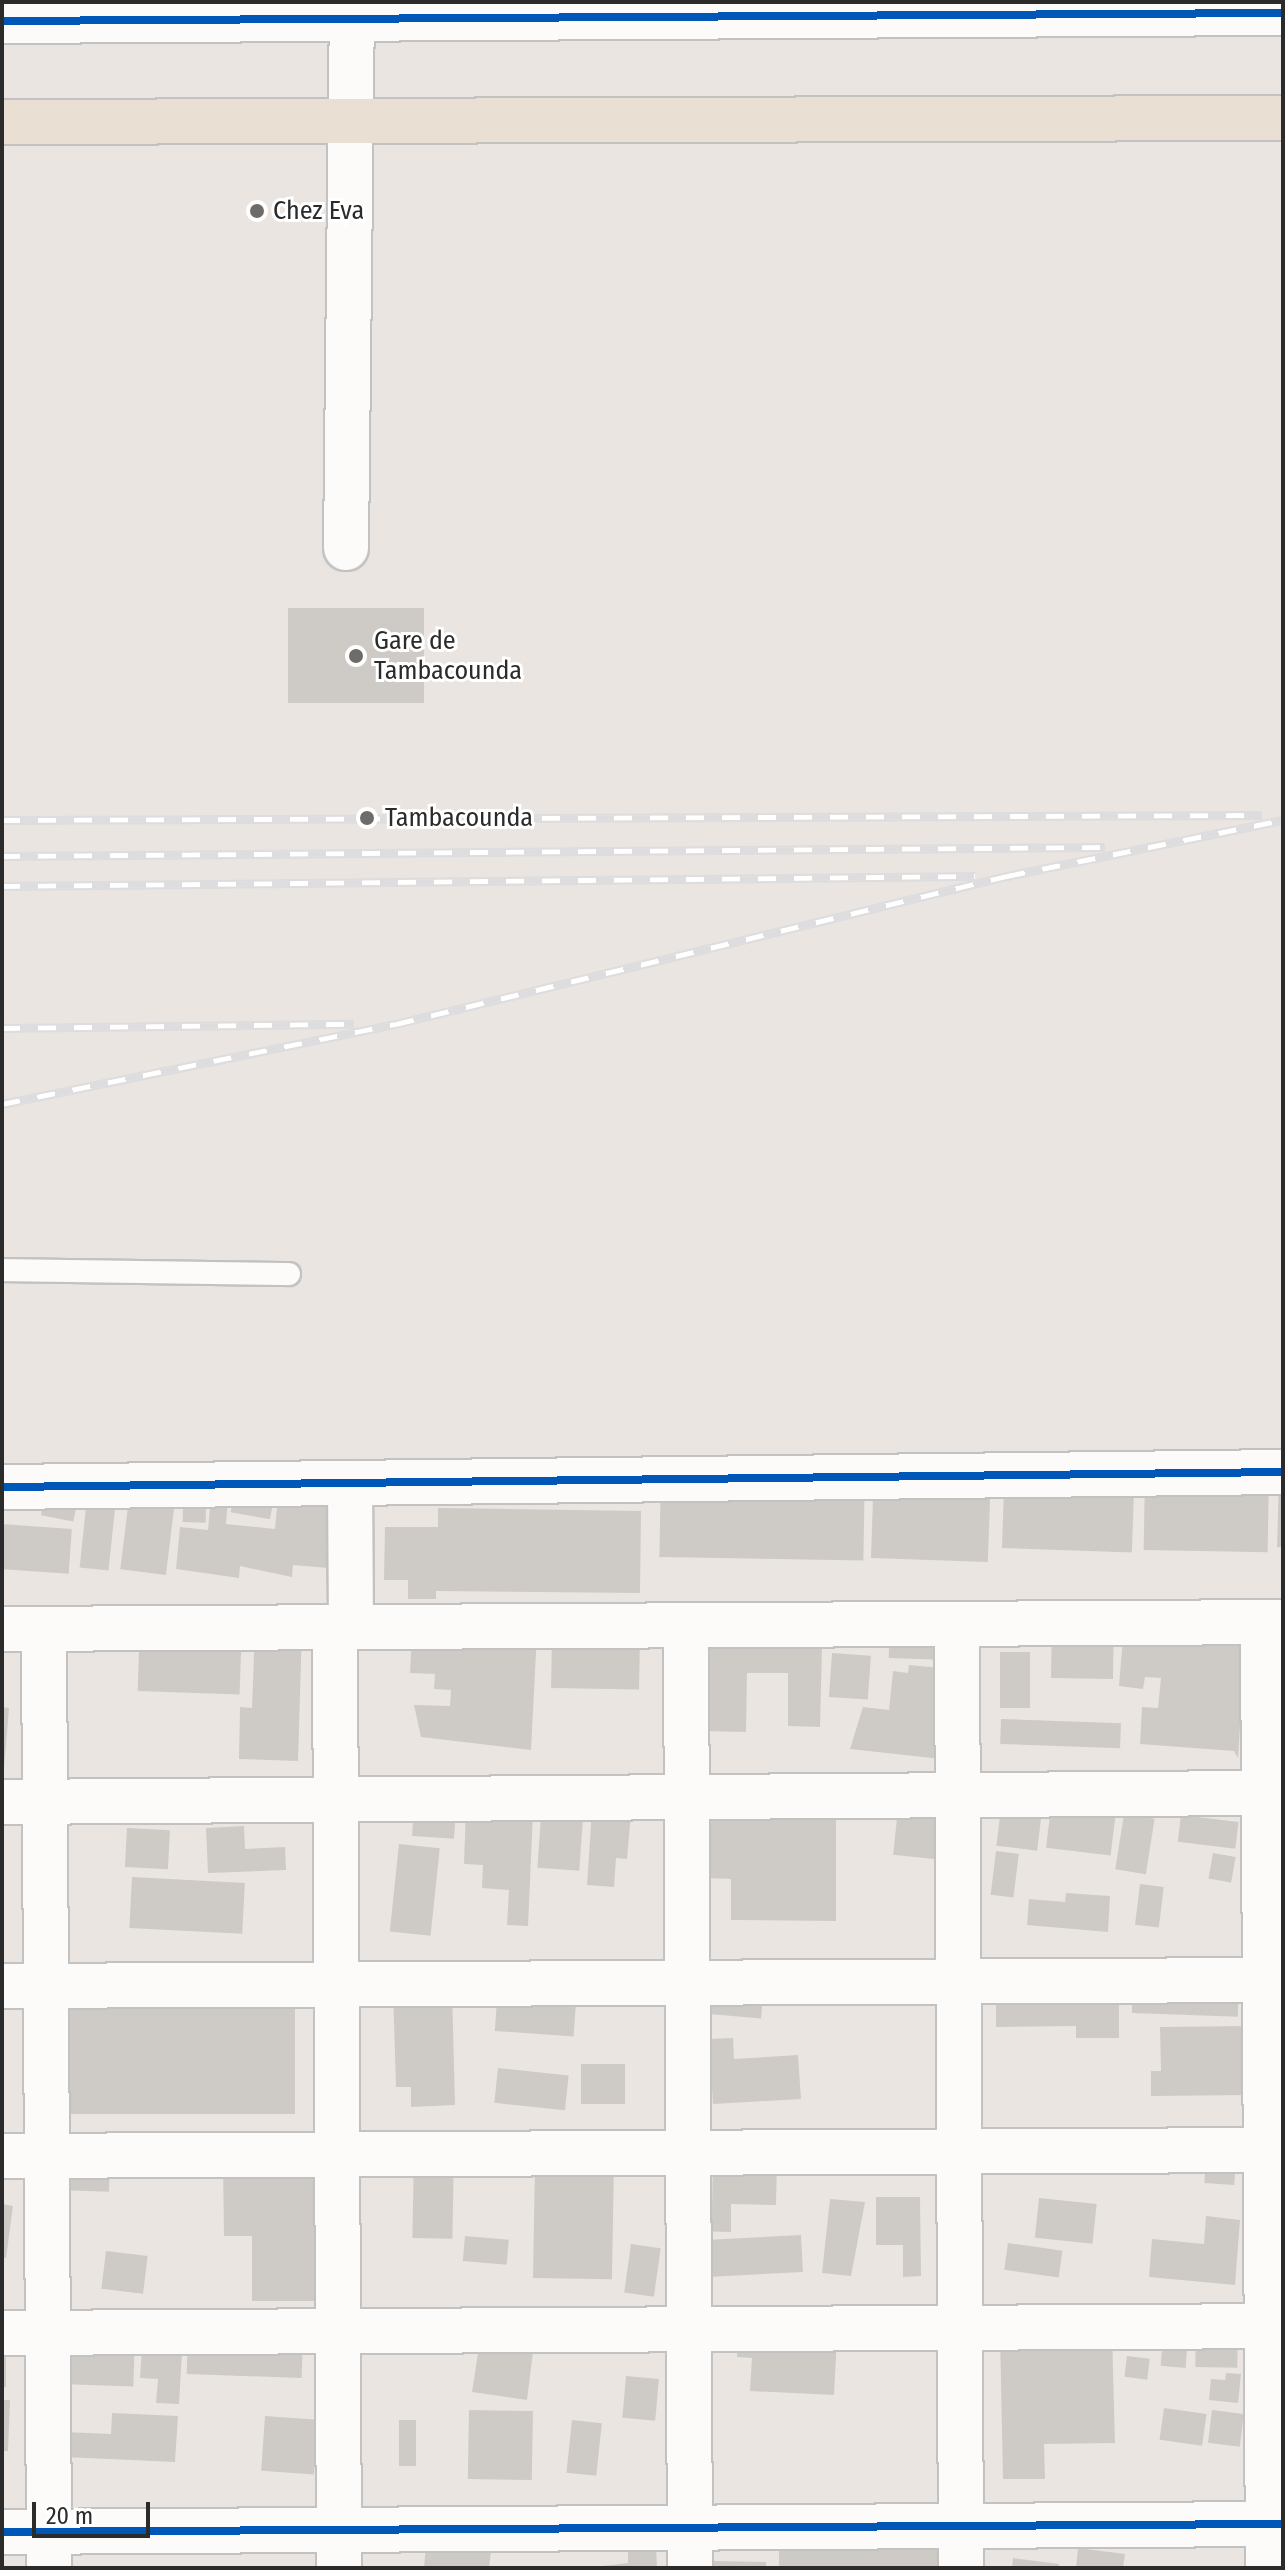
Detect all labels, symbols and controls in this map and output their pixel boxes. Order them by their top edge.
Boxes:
place label: Chez Eva [273,195,364,227]
marker: Chez Eva [248,202,266,220]
place label: Gare de Tambacounda [374,625,522,686]
marker: Gare de Tambacounda [345,645,367,667]
place label: Tambacounda [385,802,533,834]
marker: Tambacounda [356,807,378,829]
scale bar [36,2486,154,2536]
text: 20 m [46,2502,93,2530]

